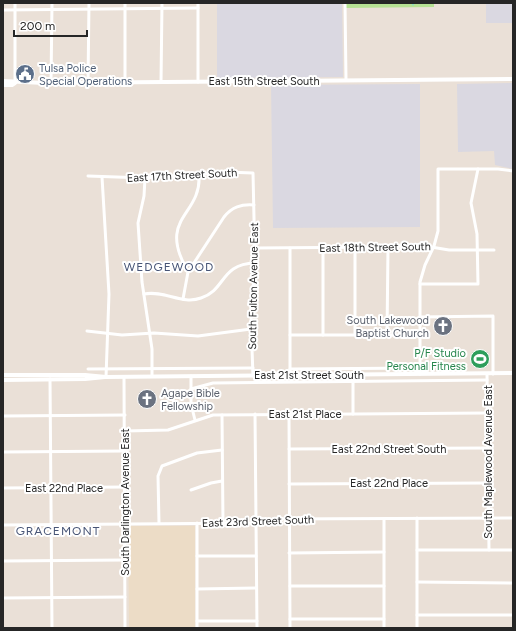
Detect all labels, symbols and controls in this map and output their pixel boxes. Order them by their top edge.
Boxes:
scale bar [14,12,87,38]
text: 200 m [20,19,55,33]
place label: Tulsa Police Special Operations [39,62,132,88]
public building icon: Tulsa Police Special Operations [14,63,36,85]
street label: East 15th Street South [208,75,320,88]
street label: East 17th Street South [126,166,238,185]
street label: South Fulton Avenue East [246,222,261,350]
street label: East 18th Street South [319,240,431,255]
district label: WEDGEWOOD [124,260,214,274]
place label: South Lakewood Baptist Church [347,314,429,340]
church icon: South Lakewood Baptist Church [432,315,454,337]
place label: P/F Studio Personal Fitness [387,347,466,373]
sports icon: P/F Studio Personal Fitness [469,348,491,370]
street label: East 21st Street South [254,369,364,382]
street label: South Maplewood Avenue East [482,385,495,539]
place label: Agape Bible Fellowship [161,387,220,413]
church icon: Agape Bible Fellowship [136,388,158,410]
street label: East 21st Place [268,408,342,421]
street label: South Darlington Avenue East [119,428,132,576]
street label: East 22nd Street South [332,443,446,456]
street label: East 22nd Place [350,477,428,490]
street label: East 22nd Place [25,482,103,495]
street label: East 23rd Street South [202,513,314,530]
district label: GRACEMONT [16,524,100,538]

